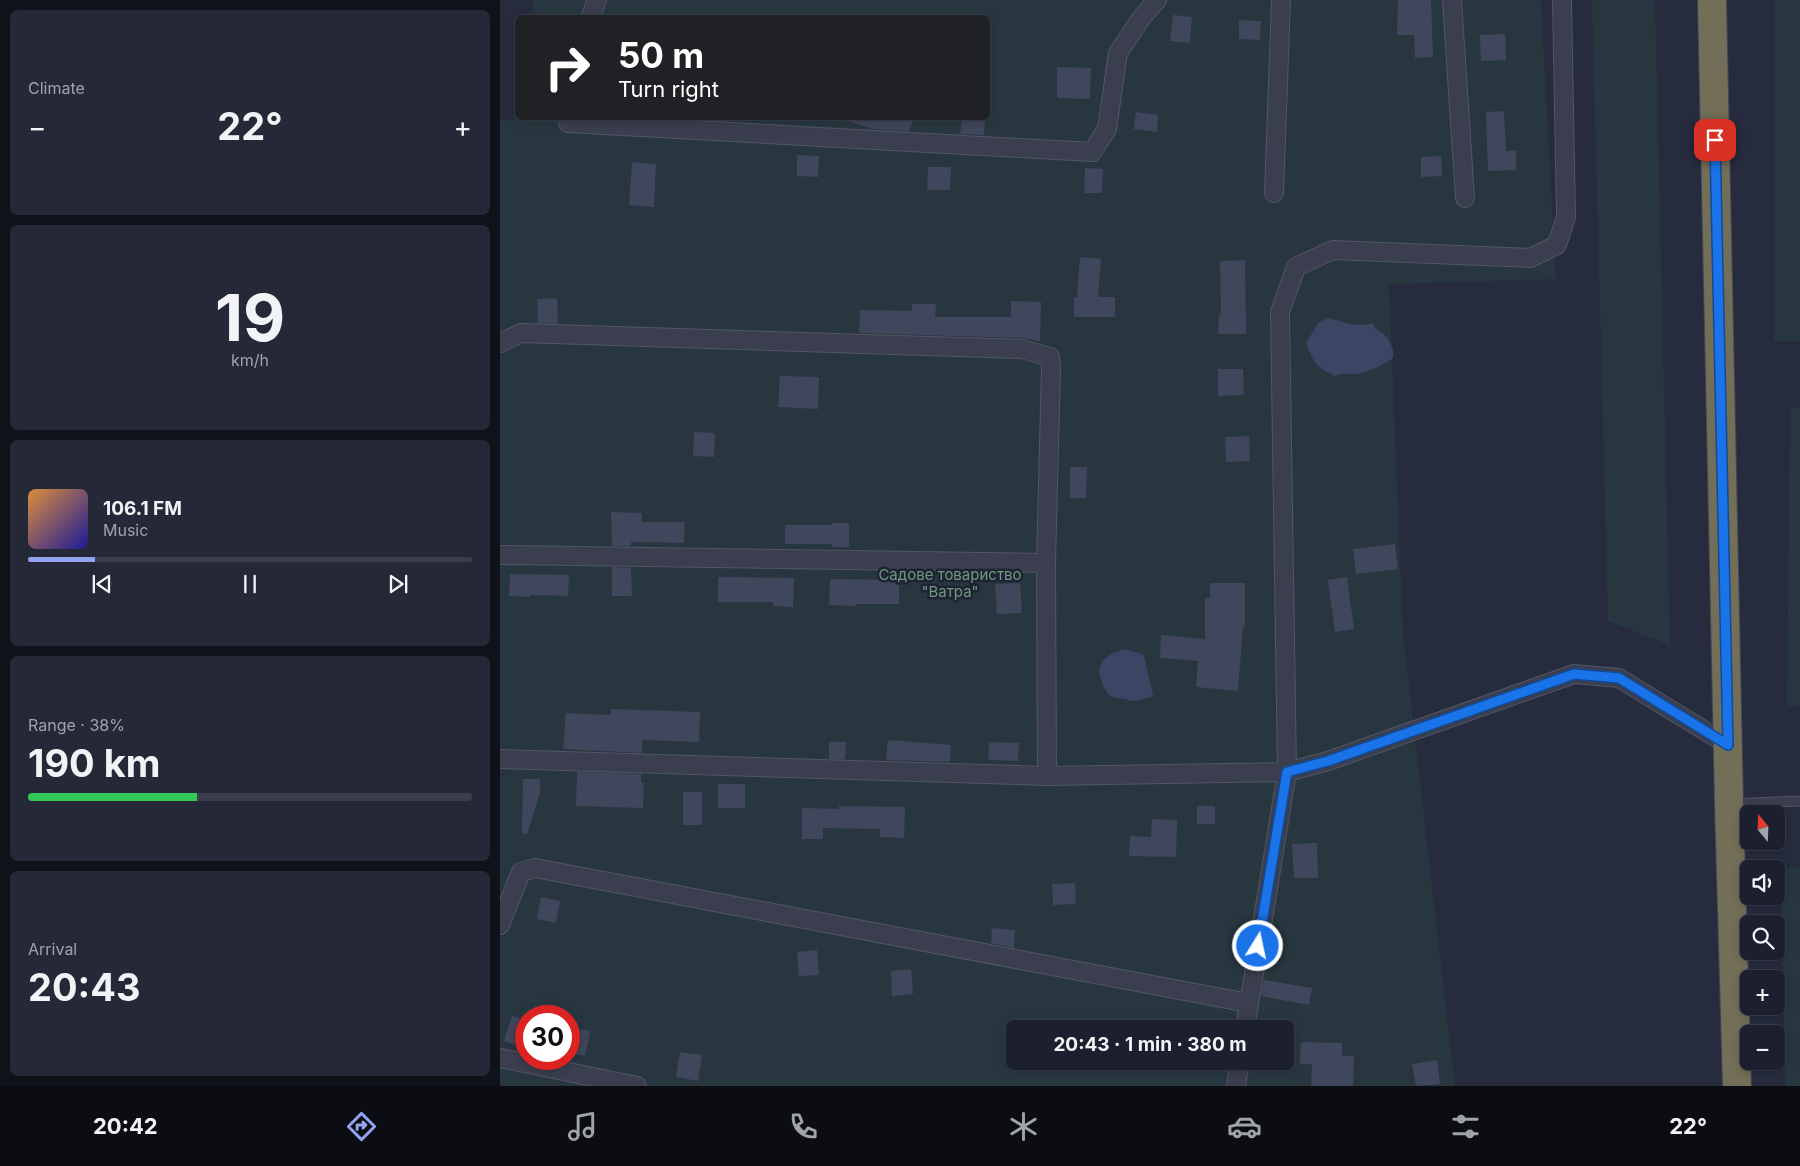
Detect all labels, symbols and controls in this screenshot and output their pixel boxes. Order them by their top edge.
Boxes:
text: 50 m [618,34,704,76]
icon: right [535,35,600,100]
text: Turn right [618,76,719,102]
text: Climate [28,78,85,98]
text: 22° [217,103,283,149]
text: − [28,110,47,144]
text: + [453,110,472,144]
pin [1694,119,1736,161]
icon: arrive [1701,126,1729,154]
text: 19 [215,278,285,357]
text: km/h [231,350,269,370]
text: 106.1 FM [103,497,182,520]
text: Music [103,520,148,540]
park label: Садове товариство "Ватра" [878,565,1022,601]
icon: previous [88,570,116,598]
icon: pause [236,570,264,598]
icon: next [384,570,412,598]
text: Range · 38% [28,715,125,735]
text: 190 km [28,740,160,786]
north arrow [1740,805,1785,850]
map controls [1740,805,1785,1070]
button: sound [1740,860,1785,905]
button: search [1740,915,1785,960]
position arrow [1231,919,1283,971]
text: Arrival [28,939,77,959]
text: 20:43 [28,964,140,1010]
button: + [1740,970,1785,1015]
speed limit sign: 30 [515,1005,580,1070]
button: − [1740,1025,1785,1070]
text: 20:43 · 1 min · 380 m [1053,1033,1247,1056]
icon: directions [344,1109,379,1144]
icon: music [565,1109,600,1144]
icon: phone [786,1109,821,1144]
icon: climate [1006,1109,1041,1144]
icon: car [1227,1109,1262,1144]
icon: filters [1448,1109,1483,1144]
text: 20:42 [93,1113,158,1139]
text: 22° [1669,1113,1707,1139]

